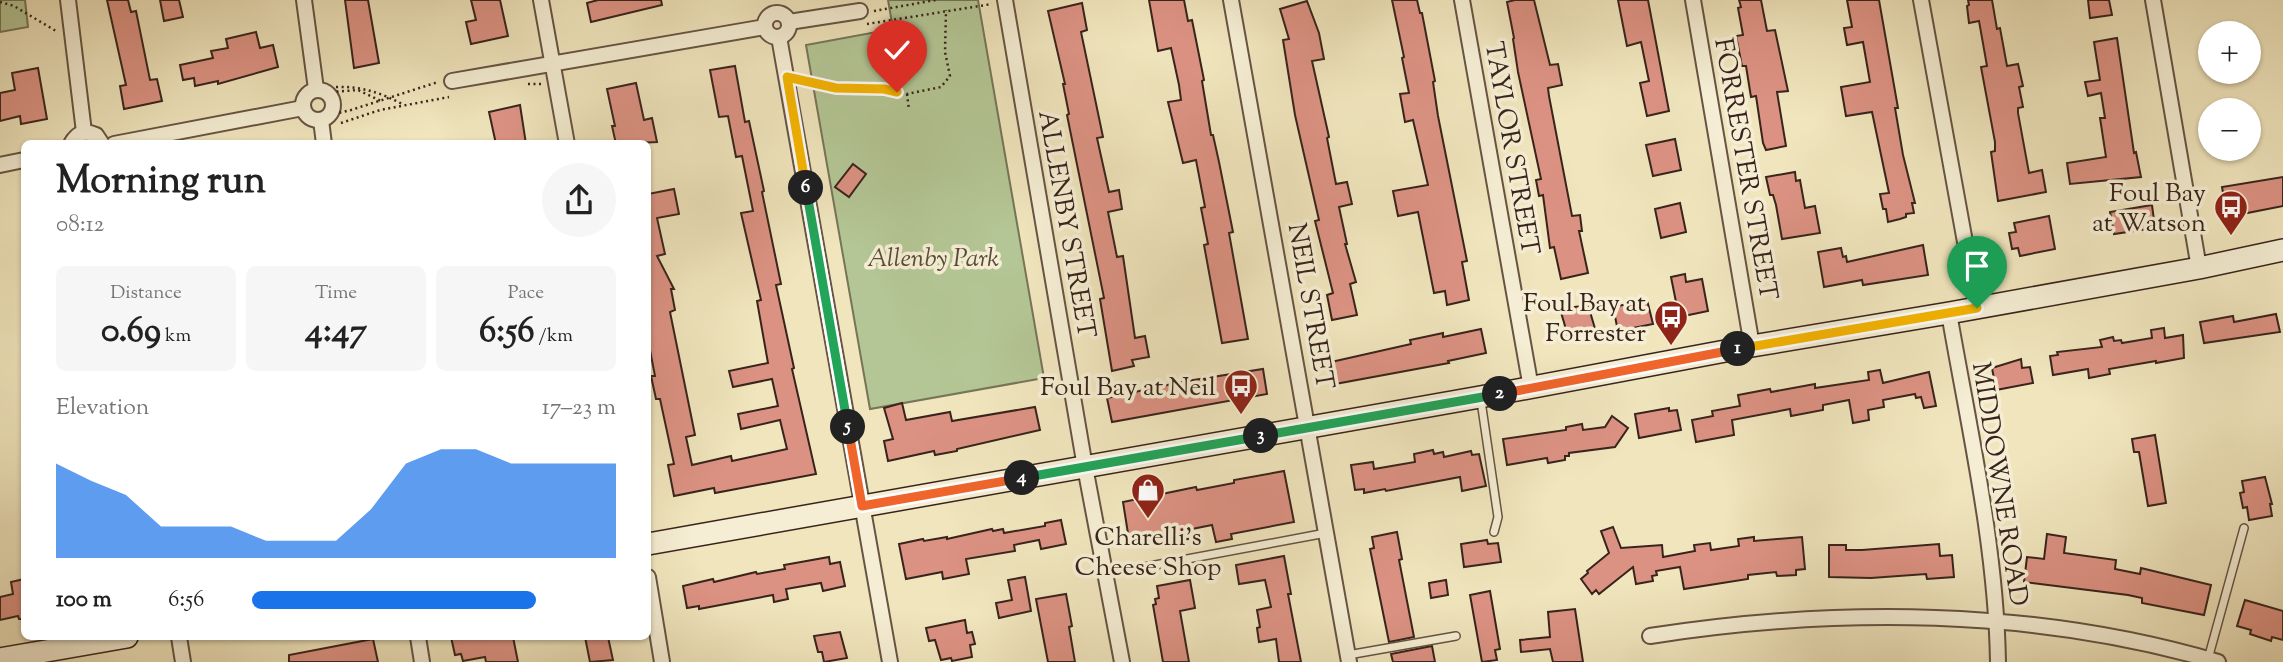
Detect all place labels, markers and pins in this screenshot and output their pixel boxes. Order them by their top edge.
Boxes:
pin [867,20,927,92]
pin: 6 [788,170,824,206]
place label: Foul Bay at Watson [2092,176,2206,243]
bus stop icon: Foul Bay at Watson [2212,188,2250,237]
pin [1947,236,2007,308]
place label: Foul Bay at Forrester [1523,286,1646,353]
bus stop icon: Foul Bay at Forrester [1652,298,1690,347]
pin: 1 [1720,332,1756,366]
bus stop icon: Foul Bay at Neil [1222,367,1260,416]
place label: Foul Bay at Neil [1040,370,1216,407]
pin: 2 [1482,376,1518,412]
pin: 5 [830,410,866,444]
pin: 3 [1244,418,1278,453]
pin: 4 [1004,461,1040,496]
shop icon: Charelli's Cheese Shop [1129,471,1167,520]
place label: Charelli's Cheese Shop [1075,520,1221,587]

